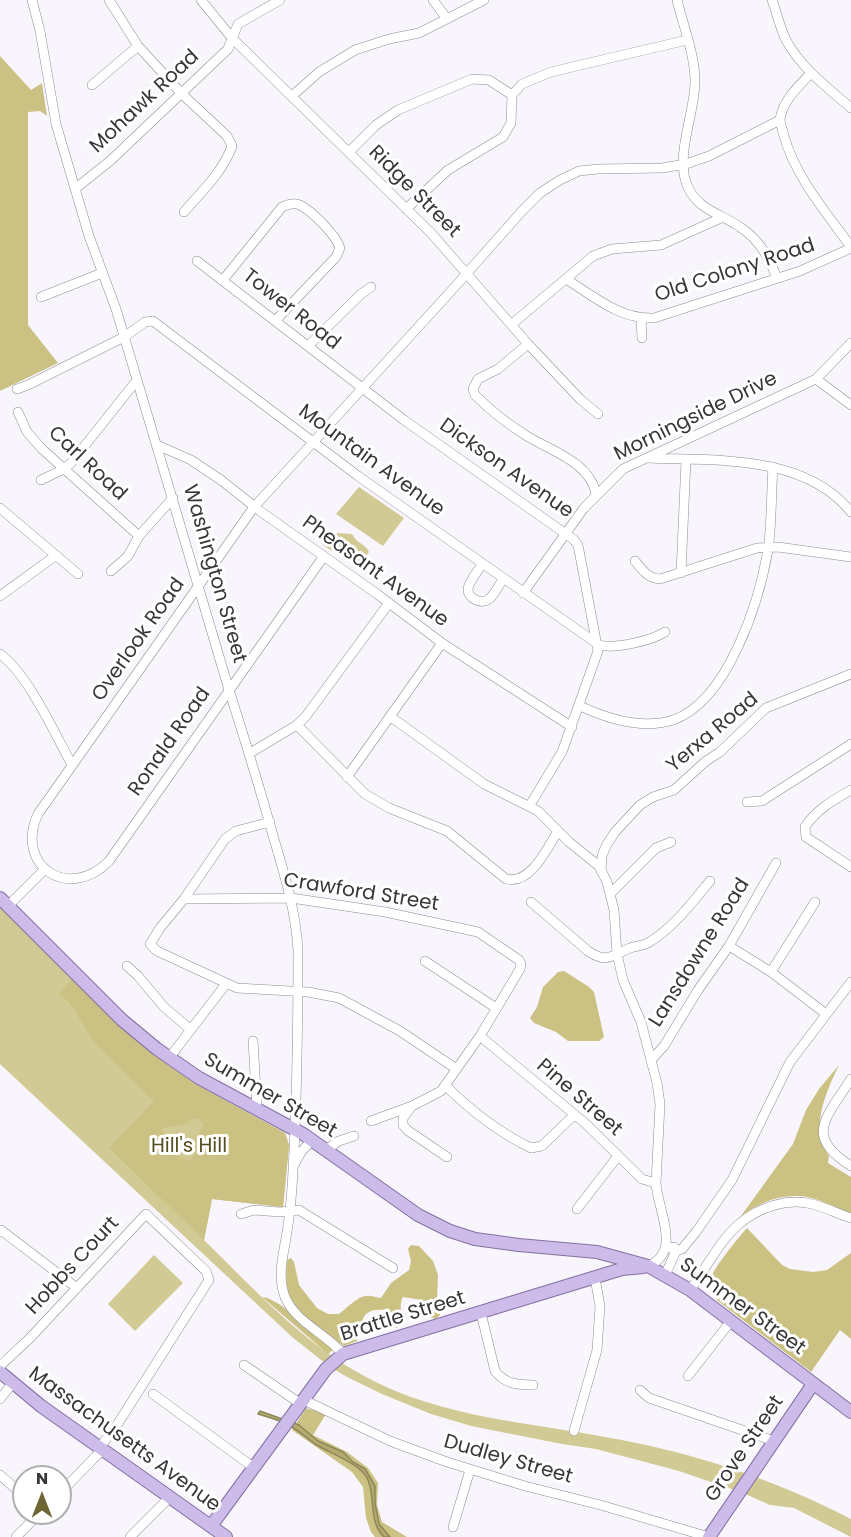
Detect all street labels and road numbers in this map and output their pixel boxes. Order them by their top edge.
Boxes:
street label: Mohawk Road [85,45,205,159]
street label: Ridge Street [363,141,465,243]
street label: Old Colony Road [652,234,818,308]
street label: Tower Road [237,264,345,356]
street label: Morningside Drive [611,367,781,467]
street label: Mountain Avenue [293,400,449,522]
street label: Dickson Avenue [434,414,578,524]
street label: Carl Road [43,422,131,506]
street label: Washington Street [177,482,251,666]
street label: Pheasant Avenue [297,511,453,633]
street label: Overlook Road [88,574,190,706]
street label: Ronald Road [124,683,216,801]
street label: Yerxa Road [662,688,764,778]
street label: Crawford Street [282,869,440,917]
street label: Lansdowne Road [645,874,755,1032]
street label: Summer Street [199,1048,341,1144]
street label: Pine Street [531,1054,627,1142]
street label: Hobbs Court [22,1212,124,1320]
street label: Summer Street [674,1253,810,1361]
street label: Brattle Street [338,1287,468,1347]
street label: Massachusetts Avenue [23,1362,225,1518]
street label: Grove Street [701,1391,789,1507]
street label: Dudley Street [441,1430,575,1490]

